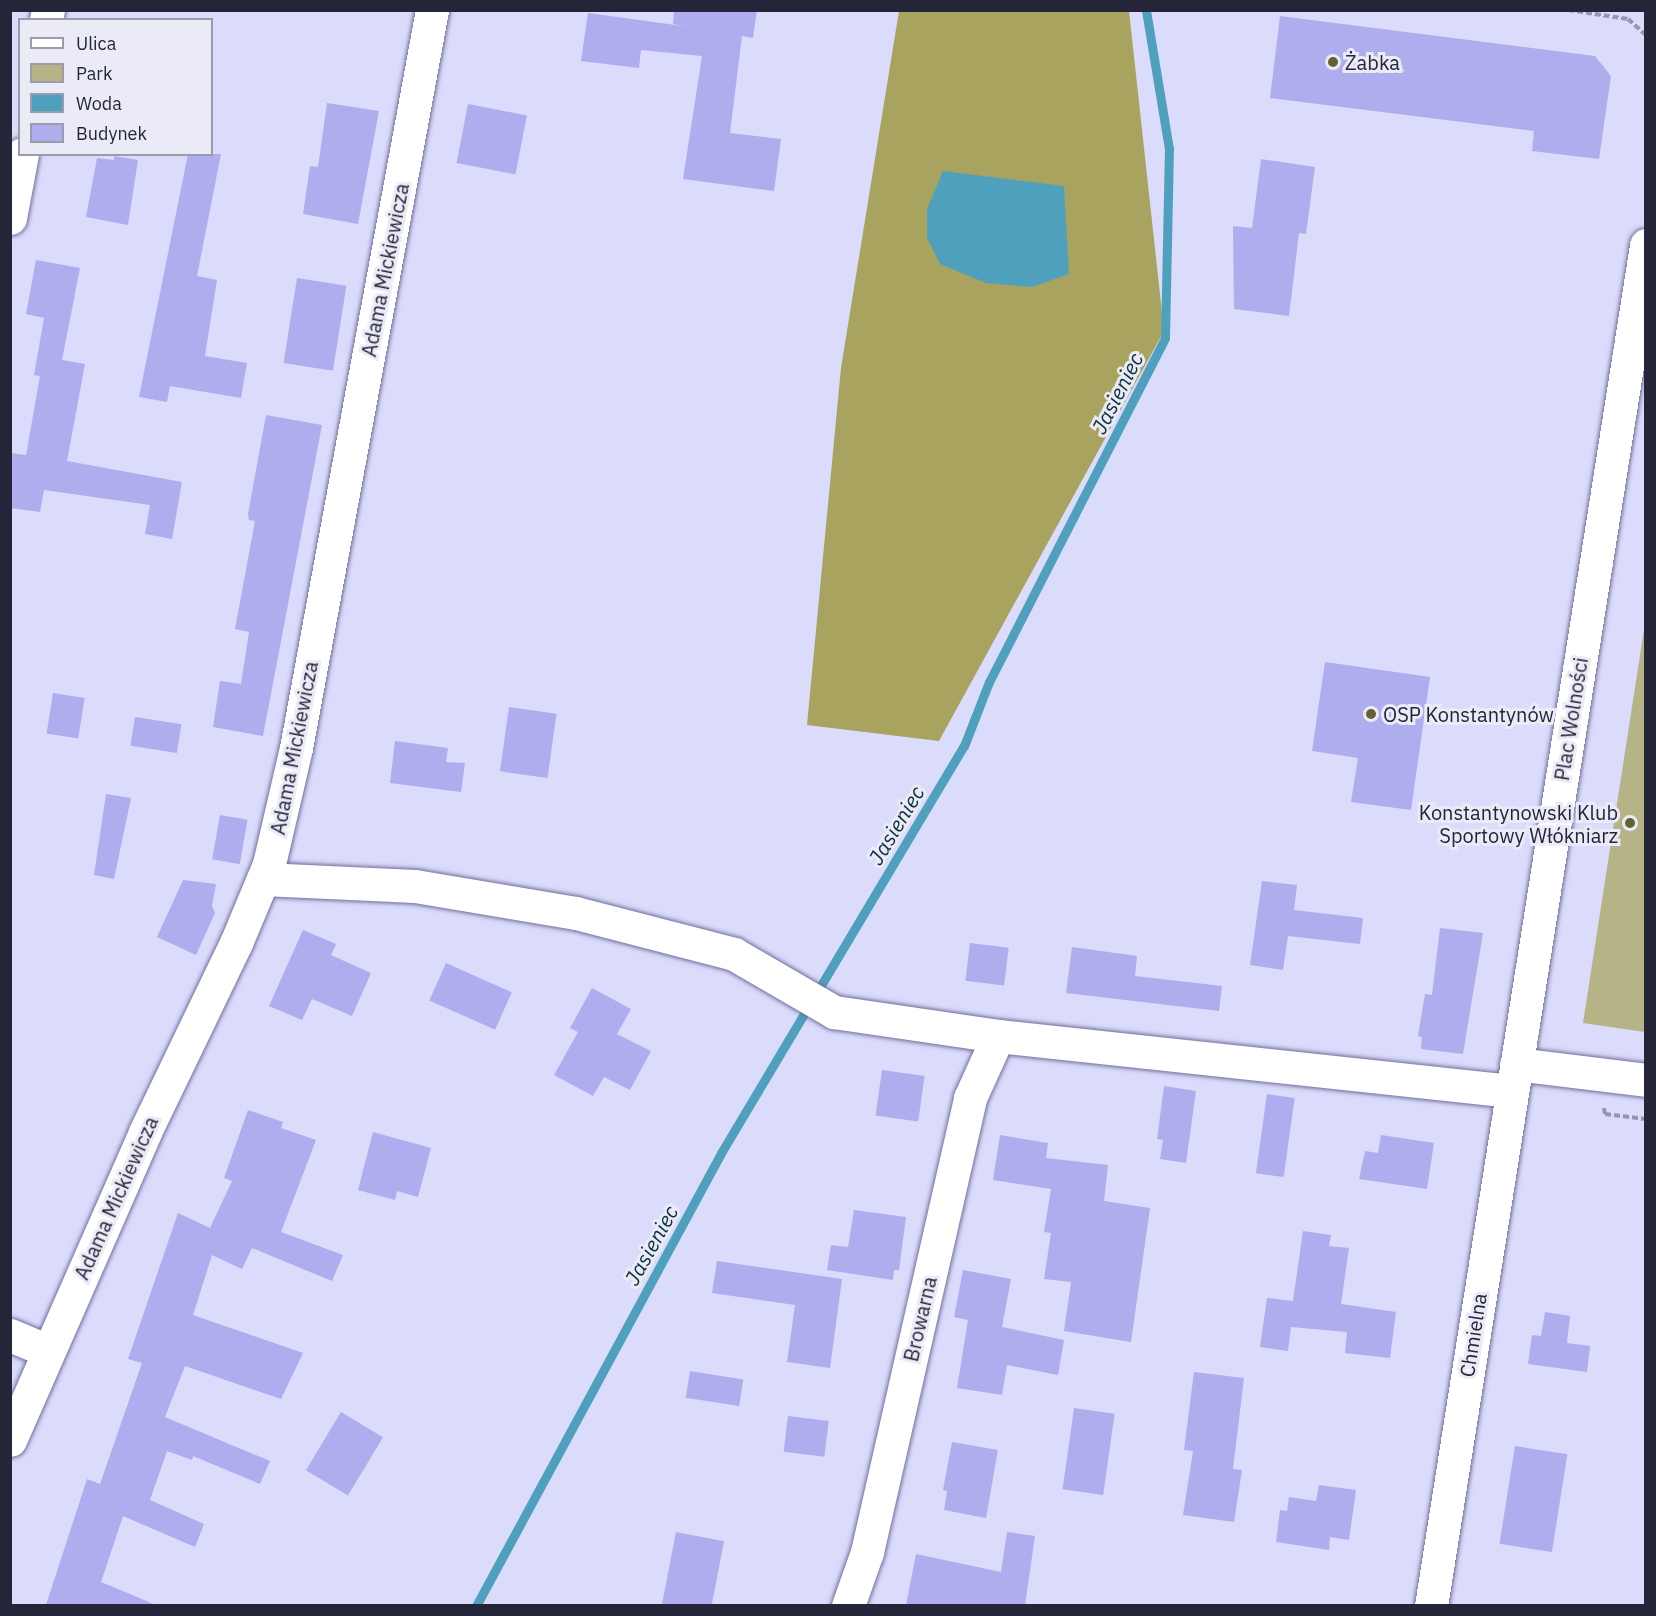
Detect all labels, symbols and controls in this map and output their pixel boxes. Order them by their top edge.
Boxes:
legend [18,18,213,156]
text: Ulica [76,32,116,55]
place label: Żabka [1345,50,1400,74]
marker: Żabka [1326,55,1340,69]
text: Park [76,62,112,85]
text: Woda [76,92,122,115]
text: Budynek [76,122,147,145]
street label: Adama Mickiewicza [356,181,414,359]
water label: Jasieniec [1086,348,1148,438]
street label: Plac Wolności [1549,656,1593,782]
street label: Adama Mickiewicza [265,659,323,837]
place label: OSP Konstantynów [1383,702,1554,726]
marker: OSP Konstantynów [1364,707,1378,721]
water label: Jasieniec [863,781,929,869]
place label: Konstantynowski Klub Sportowy Włókniarz [1419,800,1618,847]
marker: Konstantynowski Klub Sportowy Włókniarz [1623,816,1637,830]
street label: Adama Mickiewicza [69,1113,163,1283]
water label: Jasieniec [619,1201,683,1289]
street label: Browarna [899,1274,941,1364]
street label: Chmielna [1455,1291,1491,1379]

